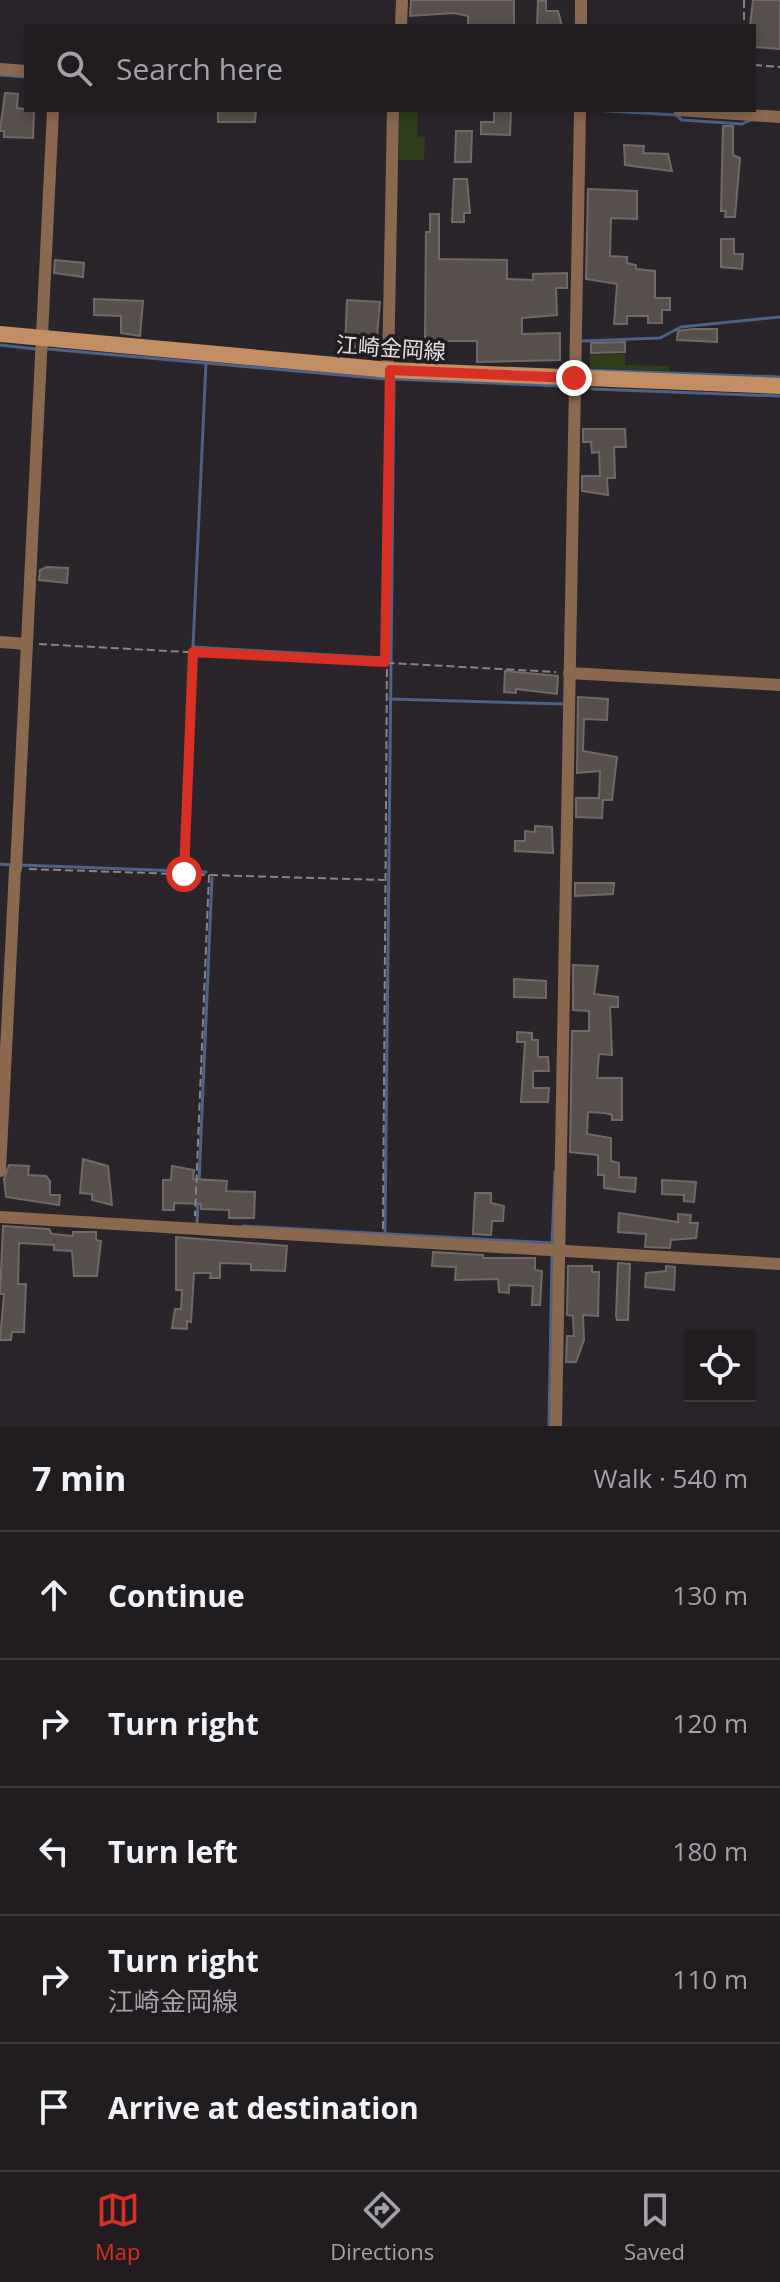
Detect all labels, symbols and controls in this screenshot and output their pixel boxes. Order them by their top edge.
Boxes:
search box [24,24,756,112]
icon: search [52,46,96,90]
text: Search here [116,48,283,89]
street label: 江崎金岡線 [335,328,447,366]
route end [556,360,592,396]
route start [166,856,202,892]
map controls [684,1330,756,1402]
button: locate [684,1330,756,1402]
text: 7 min [32,1455,126,1501]
text: Walk · 540 m [594,1460,748,1496]
icon: ahead [32,1573,76,1617]
text: Continue [108,1575,245,1616]
text: 130 m [673,1577,748,1613]
icon: right [32,1701,76,1745]
text: Turn right [108,1703,259,1744]
text: 120 m [673,1705,748,1741]
icon: left [32,1829,76,1873]
text: Turn left [108,1831,238,1872]
text: 180 m [673,1833,748,1869]
text: Turn right [108,1940,259,1981]
icon: right [32,1957,76,2001]
text: 110 m [673,1961,748,1997]
text: 江崎金岡線 [108,1983,238,2019]
icon: arrive [32,2085,76,2129]
text: Arrive at destination [108,2087,419,2128]
tab: Map [95,2188,140,2266]
tab: Directions [330,2188,434,2266]
tab: Saved [624,2188,685,2266]

